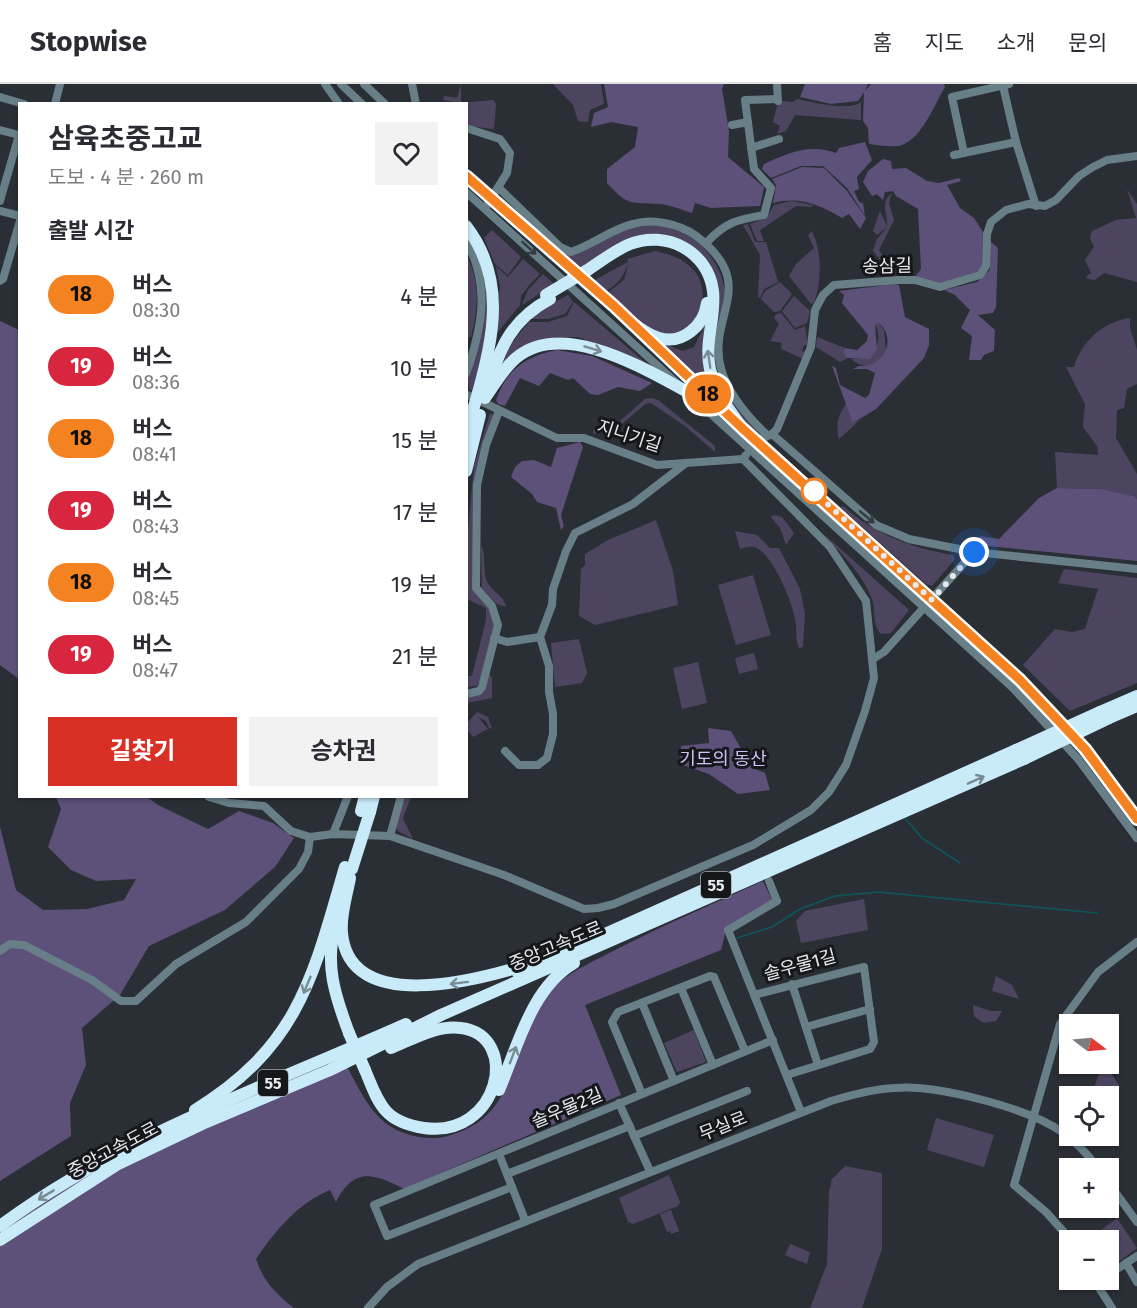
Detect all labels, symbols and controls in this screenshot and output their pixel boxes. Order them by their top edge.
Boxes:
text: Stopwise [30,25,147,58]
text: 홈 [873,30,892,56]
text: 지도 [925,30,964,56]
text: 소개 [997,30,1035,56]
text: 문의 [1068,30,1107,56]
text: 삼육초중고교 [48,122,203,155]
button: heart [375,122,438,185]
text: 도보 · 4 분 · 260 m [48,165,204,189]
text: 출발 시간 [48,217,134,244]
one-way arrow [521,241,536,255]
street label: 송삼길 [862,255,912,277]
text: 버스 [132,271,172,298]
text: 18 [70,281,92,307]
text: 4 분 [400,283,438,310]
text: 08:30 [132,298,180,322]
text: 버스 [132,343,172,370]
one-way arrow [583,344,602,355]
one-way arrow [703,349,714,369]
text: 19 [70,353,92,379]
text: 10 분 [390,355,438,382]
text: 08:36 [132,370,180,394]
line badge: 18 [681,374,735,414]
text: 18 [697,381,719,407]
text: 버스 [132,415,172,442]
street label: 지니기길 [594,415,664,457]
text: 18 [70,425,92,451]
text: 15 분 [391,427,438,454]
text: 08:41 [132,442,177,466]
unlabelled marker [801,478,827,504]
text: 버스 [132,487,172,514]
text: 19 [70,497,92,523]
text: 17 분 [393,499,438,526]
one-way arrow [858,510,874,523]
text: 08:43 [132,514,179,538]
your location [959,537,989,567]
text: 버스 [132,559,172,586]
text: 18 [70,569,92,595]
text: 19 분 [391,571,438,598]
text: 08:45 [132,586,179,610]
text: 버스 [132,631,172,658]
text: 19 [70,641,92,667]
text: 21 분 [392,643,438,670]
text: 08:47 [132,658,178,682]
button: 길찾기 [48,717,237,786]
button: 승차권 [249,717,438,786]
park label: 기도의 동산 [679,748,767,770]
one-way arrow [967,774,985,785]
road number: 55 [701,872,731,898]
street label: 중앙고속도로 [506,916,606,976]
street label: 솔우물1길 [761,945,839,985]
one-way arrow [301,975,312,994]
one-way arrow [449,977,469,988]
north arrow [1059,1014,1119,1074]
map controls [1059,1014,1119,1290]
one-way arrow [508,1046,519,1065]
road number: 55 [258,1070,288,1096]
street label: 솔우물2길 [528,1083,606,1133]
button: locate [1059,1086,1119,1146]
street label: 무실로 [696,1106,750,1146]
street label: 중앙고속도로 [64,1117,162,1183]
button: + [1059,1158,1119,1218]
one-way arrow [38,1189,55,1201]
button: − [1059,1230,1119,1290]

